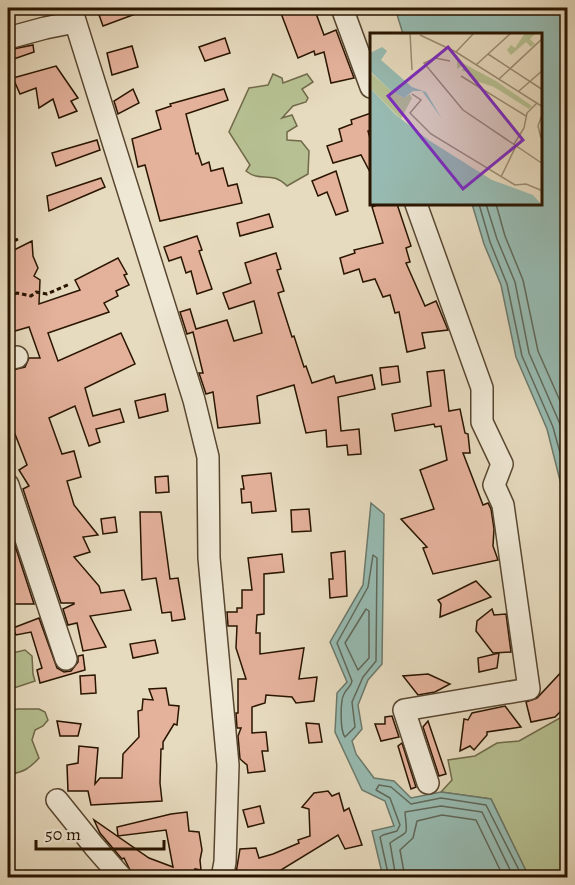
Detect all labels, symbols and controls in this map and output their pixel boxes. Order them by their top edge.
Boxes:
inset map [370,33,542,206]
scale bar [36,813,164,851]
text: 50 m [45,822,81,846]

